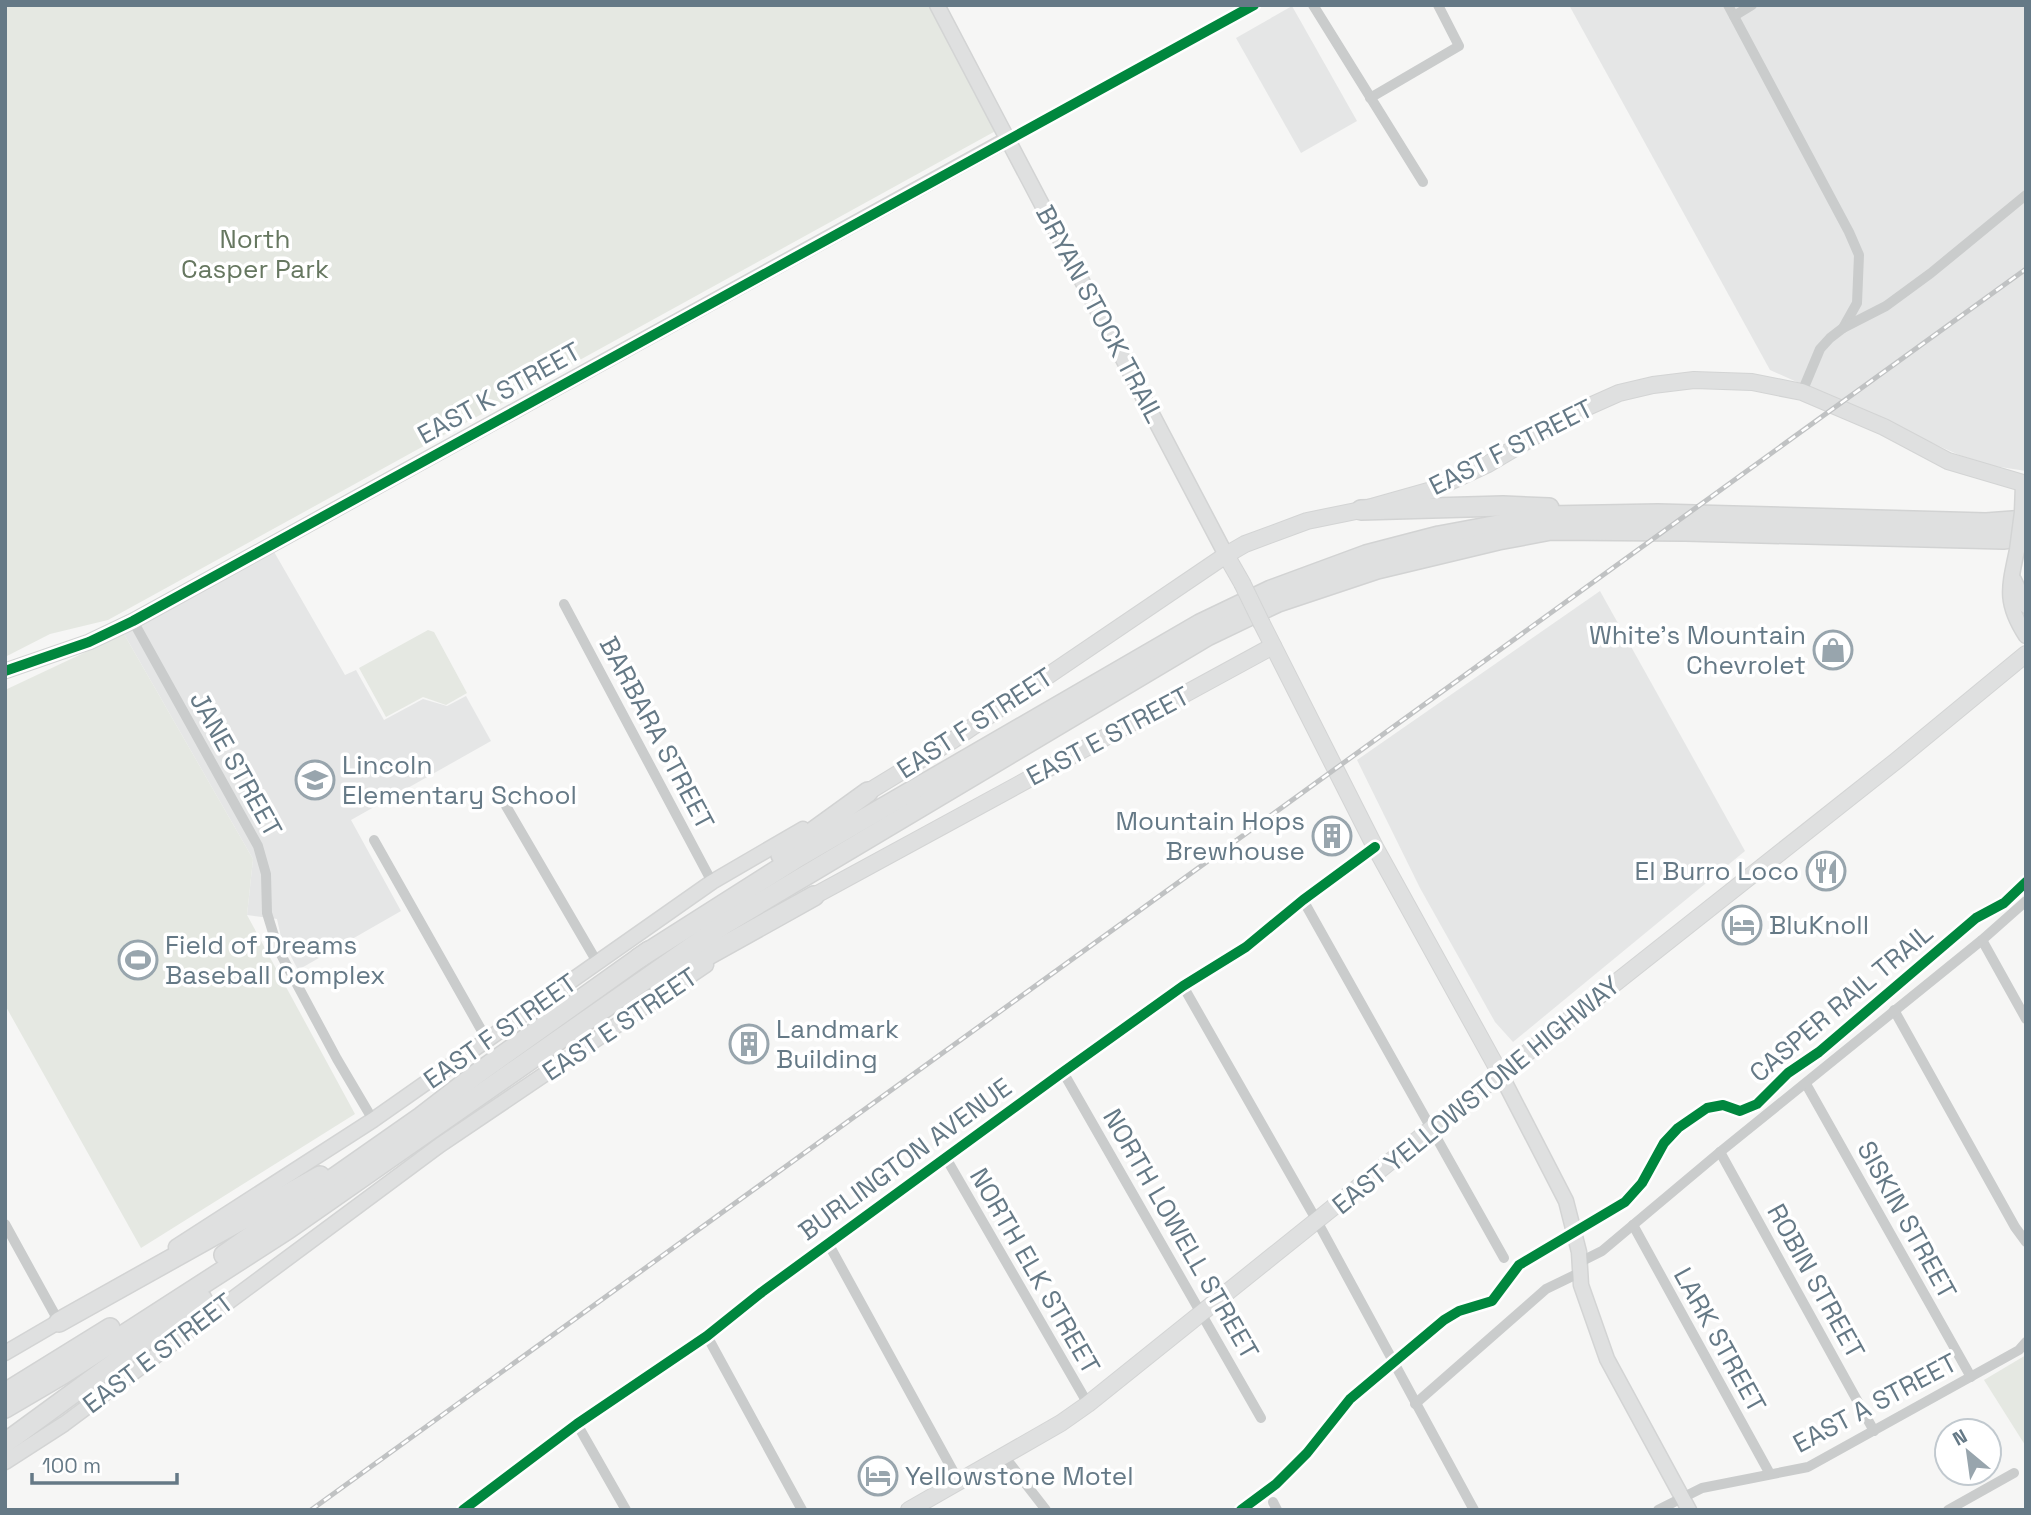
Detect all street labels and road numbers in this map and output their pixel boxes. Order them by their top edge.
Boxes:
street label: BRYAN STOCK TRAIL [1028,199,1172,429]
street label: EAST K STREET [411,334,587,452]
street label: EAST F STREET [1423,391,1599,503]
street label: BARBARA STREET [592,631,722,835]
street label: EAST F STREET [890,660,1060,786]
street label: EAST E STREET [1020,679,1196,793]
street label: JANE STREET [182,685,290,843]
street label: CASPER RAIL TRAIL [1742,916,1940,1090]
street label: EAST E STREET [536,960,704,1088]
street label: EAST F STREET [417,966,583,1096]
street label: EAST YELLOWSTONE HIGHWAY [1325,968,1627,1222]
street label: BURLINGTON AVENUE [792,1070,1018,1248]
street label: NORTH LOWELL STREET [1095,1103,1267,1365]
street label: SISKIN STREET [1850,1135,1964,1305]
street label: NORTH ELK STREET [962,1162,1108,1380]
street label: ROBIN STREET [1759,1198,1873,1364]
street label: LARK STREET [1666,1261,1774,1419]
street label: EAST E STREET [76,1285,240,1421]
street label: EAST A STREET [1787,1345,1963,1461]

